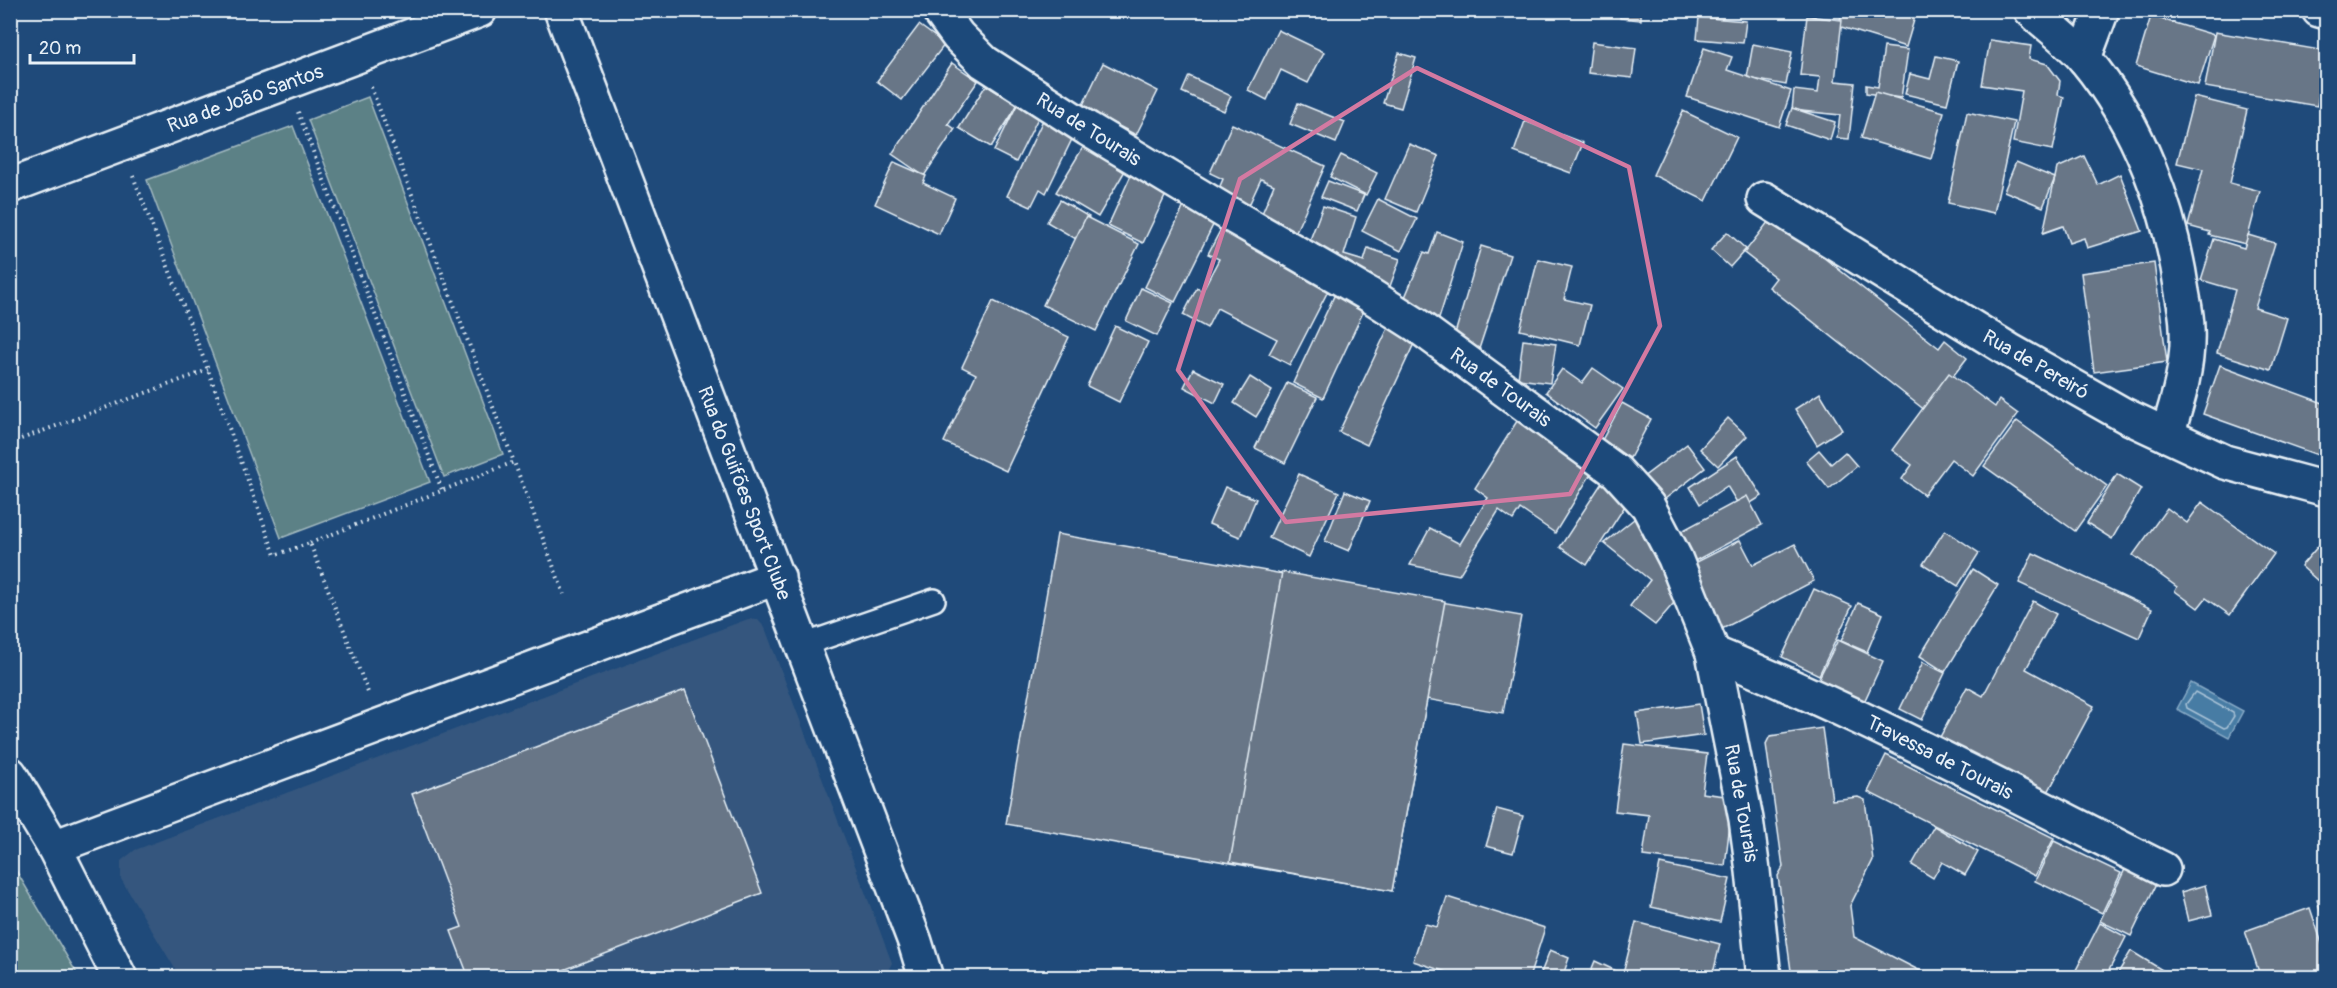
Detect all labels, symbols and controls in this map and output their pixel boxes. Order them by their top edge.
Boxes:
scale bar [30,27,134,65]
text: 20 m [39,37,81,60]
street label: Rua de João Santos [164,59,327,138]
street label: Rua de Tourais [1031,87,1146,172]
street label: Rua de Pereiró [1978,324,2093,405]
street label: Rua de Tourais [1445,342,1556,433]
street label: Rua do Guifões Sport Clube [692,383,797,604]
street label: Travessa de Tourais [1862,710,2017,805]
street label: Rua de Tourais [1719,742,1764,864]

